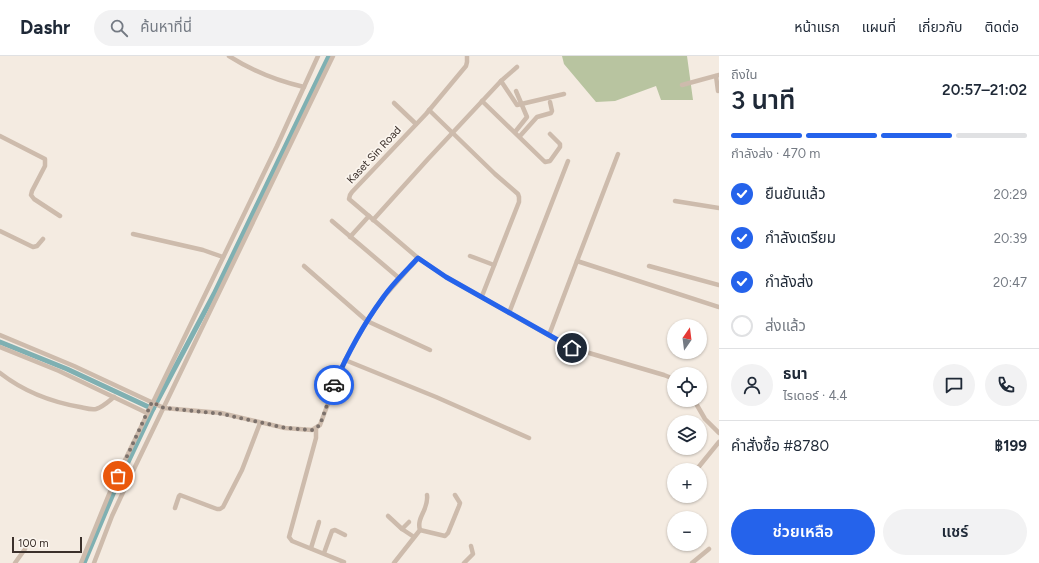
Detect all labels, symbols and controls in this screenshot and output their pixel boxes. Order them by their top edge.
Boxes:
search box [94,10,374,46]
text: Dashr [20,16,70,39]
icon: search [108,17,130,39]
text: ค้นหาที่นี่ [140,18,192,36]
text: หน้าแรก [794,19,840,36]
text: แผนที่ [862,19,896,36]
text: เกี่ยวกับ [918,19,963,36]
text: ติดต่อ [985,19,1019,36]
text: ถึงใน [731,67,757,82]
text: 20:57–21:02 [942,81,1027,99]
text: 3 นาที [731,84,796,116]
street label: Kaset Sin Road [344,124,404,186]
text: กำลังส่ง · 470 m [731,146,820,161]
icon: check [731,183,753,205]
text: ยืนยันแล้ว [765,185,826,203]
text: 20:29 [993,187,1027,202]
icon: check [731,227,753,249]
text: กำลังเตรียม [765,229,836,247]
text: 20:39 [994,231,1027,246]
icon: check [731,271,753,293]
text: กำลังส่ง [765,273,813,291]
text: 20:47 [993,275,1027,290]
text: ส่งแล้ว [765,317,806,335]
north arrow [667,319,707,359]
map controls [667,319,707,551]
pin [555,331,589,365]
icon: home [561,337,583,359]
button: person [731,364,773,406]
button: chat [933,364,975,406]
button: phone [985,364,1027,406]
courier [314,365,354,405]
text: ธนา [783,365,808,383]
button: locate [667,367,707,407]
icon: car [323,374,345,396]
text: ไรเดอร์ · 4.4 [783,388,847,403]
button: layers [667,415,707,455]
text: คำสั่งซื้อ #8780 [731,437,829,455]
text: ฿199 [995,437,1027,455]
pin [101,459,135,493]
button: + [667,463,707,503]
icon: bag [107,465,129,487]
button: ช่วยเหลือ [731,509,875,555]
button: แชร์ [883,509,1027,555]
button: − [667,511,707,551]
scale bar [12,535,82,554]
text: 100 m [18,537,49,550]

